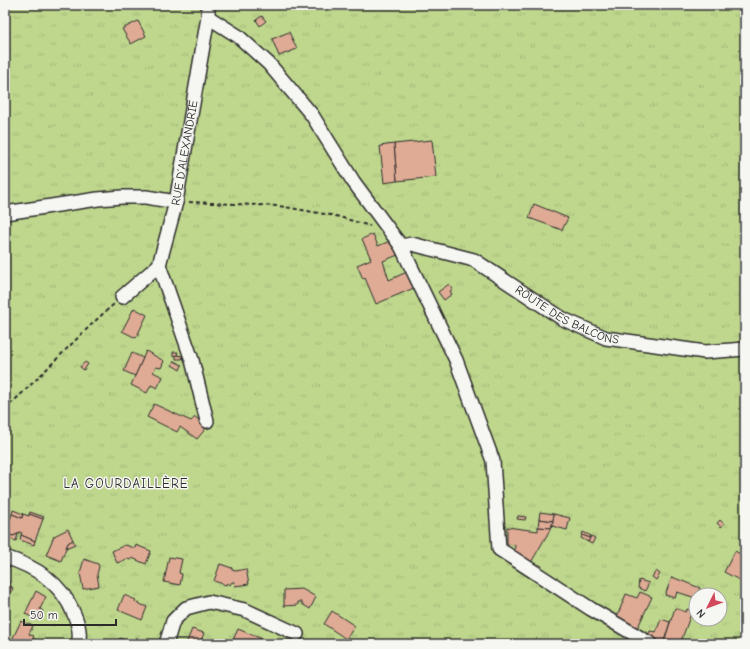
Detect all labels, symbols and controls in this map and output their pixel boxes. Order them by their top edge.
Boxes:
street label: RUE D’ALEXANDRIE [169,99,200,207]
street label: ROUTE DES BALCONS [513,282,620,347]
district label: LA GOURDAILLÈRE [63,475,189,491]
north arrow [688,587,728,627]
scale bar [24,601,116,627]
text: N [694,606,708,620]
text: 50 m [30,608,58,622]

